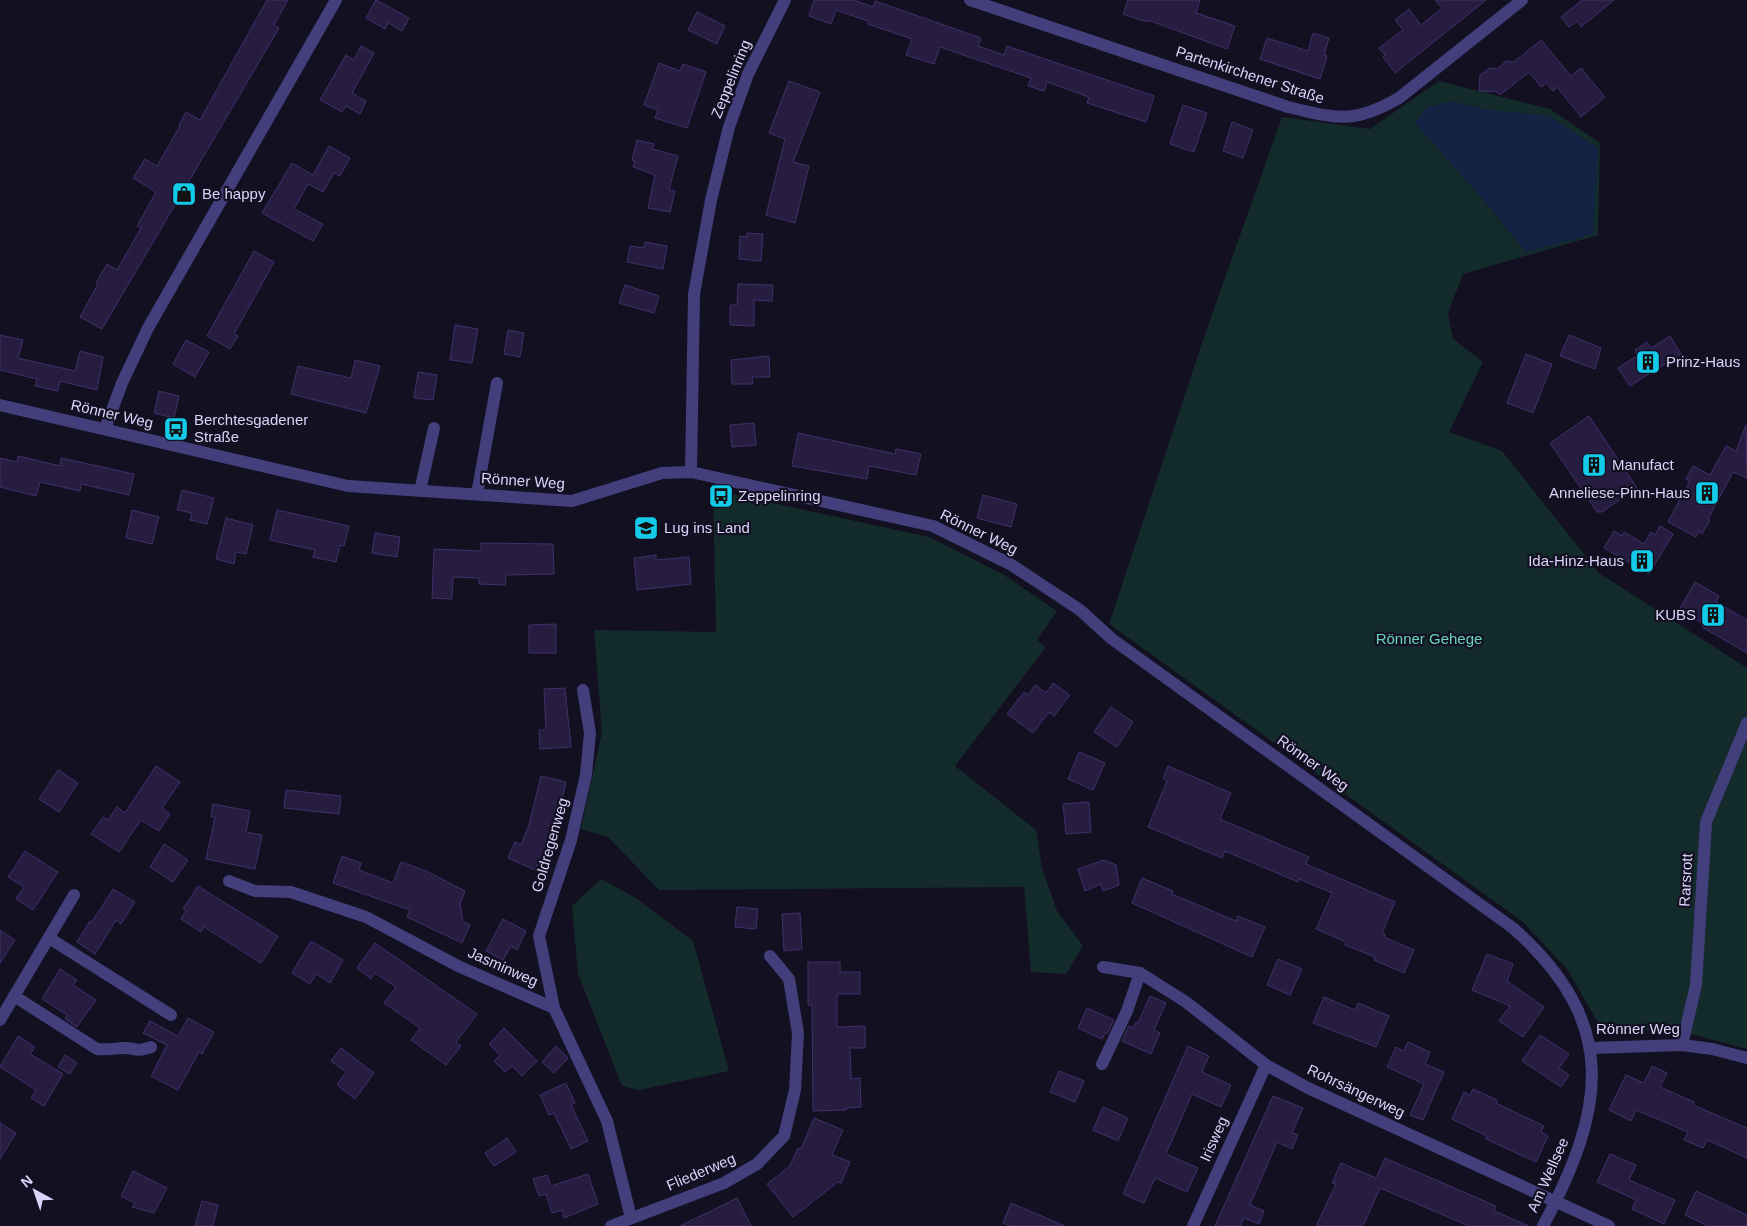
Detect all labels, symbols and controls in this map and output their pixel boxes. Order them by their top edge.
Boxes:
street label: Zeppelinring [707,37,754,120]
street label: Partenkirchener Straße [1174,42,1327,107]
shop icon: Be happy [171,181,197,207]
place label: Be happy [202,185,266,202]
building icon: Prinz-Haus [1635,349,1661,375]
place label: Prinz-Haus [1666,353,1740,370]
street label: Rönner Weg [69,396,155,431]
place label: Berchtesgadener Straße [194,411,308,445]
bus stop icon: Berchtesgadener Straße [163,416,189,442]
building icon: Manufact [1581,452,1607,478]
place label: Manufact [1612,456,1675,473]
street label: Rönner Weg [481,469,565,492]
building icon: Anneliese-Pinn-Haus [1694,480,1720,506]
bus stop icon: Zeppelinring [708,483,734,509]
place label: Anneliese-Pinn-Haus [1549,484,1690,501]
place label: Zeppelinring [738,487,821,504]
street label: Rönner Weg [938,506,1021,558]
school or university icon: Lug ins Land [633,515,659,541]
place label: Lug ins Land [664,519,750,536]
building icon: Ida-Hinz-Haus [1629,548,1655,574]
place label: Ida-Hinz-Haus [1528,552,1624,569]
building icon: KUBS [1700,602,1726,628]
place label: KUBS [1655,606,1696,623]
park label: Rönner Gehege [1376,630,1482,647]
street label: Rönner Weg [1274,731,1352,794]
street label: Goldregenweg [528,796,571,894]
street label: Rarsrott [1676,852,1695,907]
street label: Jasminweg [465,944,541,990]
street label: Rönner Weg [1596,1020,1680,1037]
street label: Rohrsängerweg [1305,1060,1408,1121]
street label: Irisweg [1196,1114,1231,1164]
street label: Am Wellsee [1524,1135,1572,1215]
street label: Fliederweg [664,1149,738,1194]
north arrow [10,1166,60,1216]
text: N [18,1172,36,1190]

